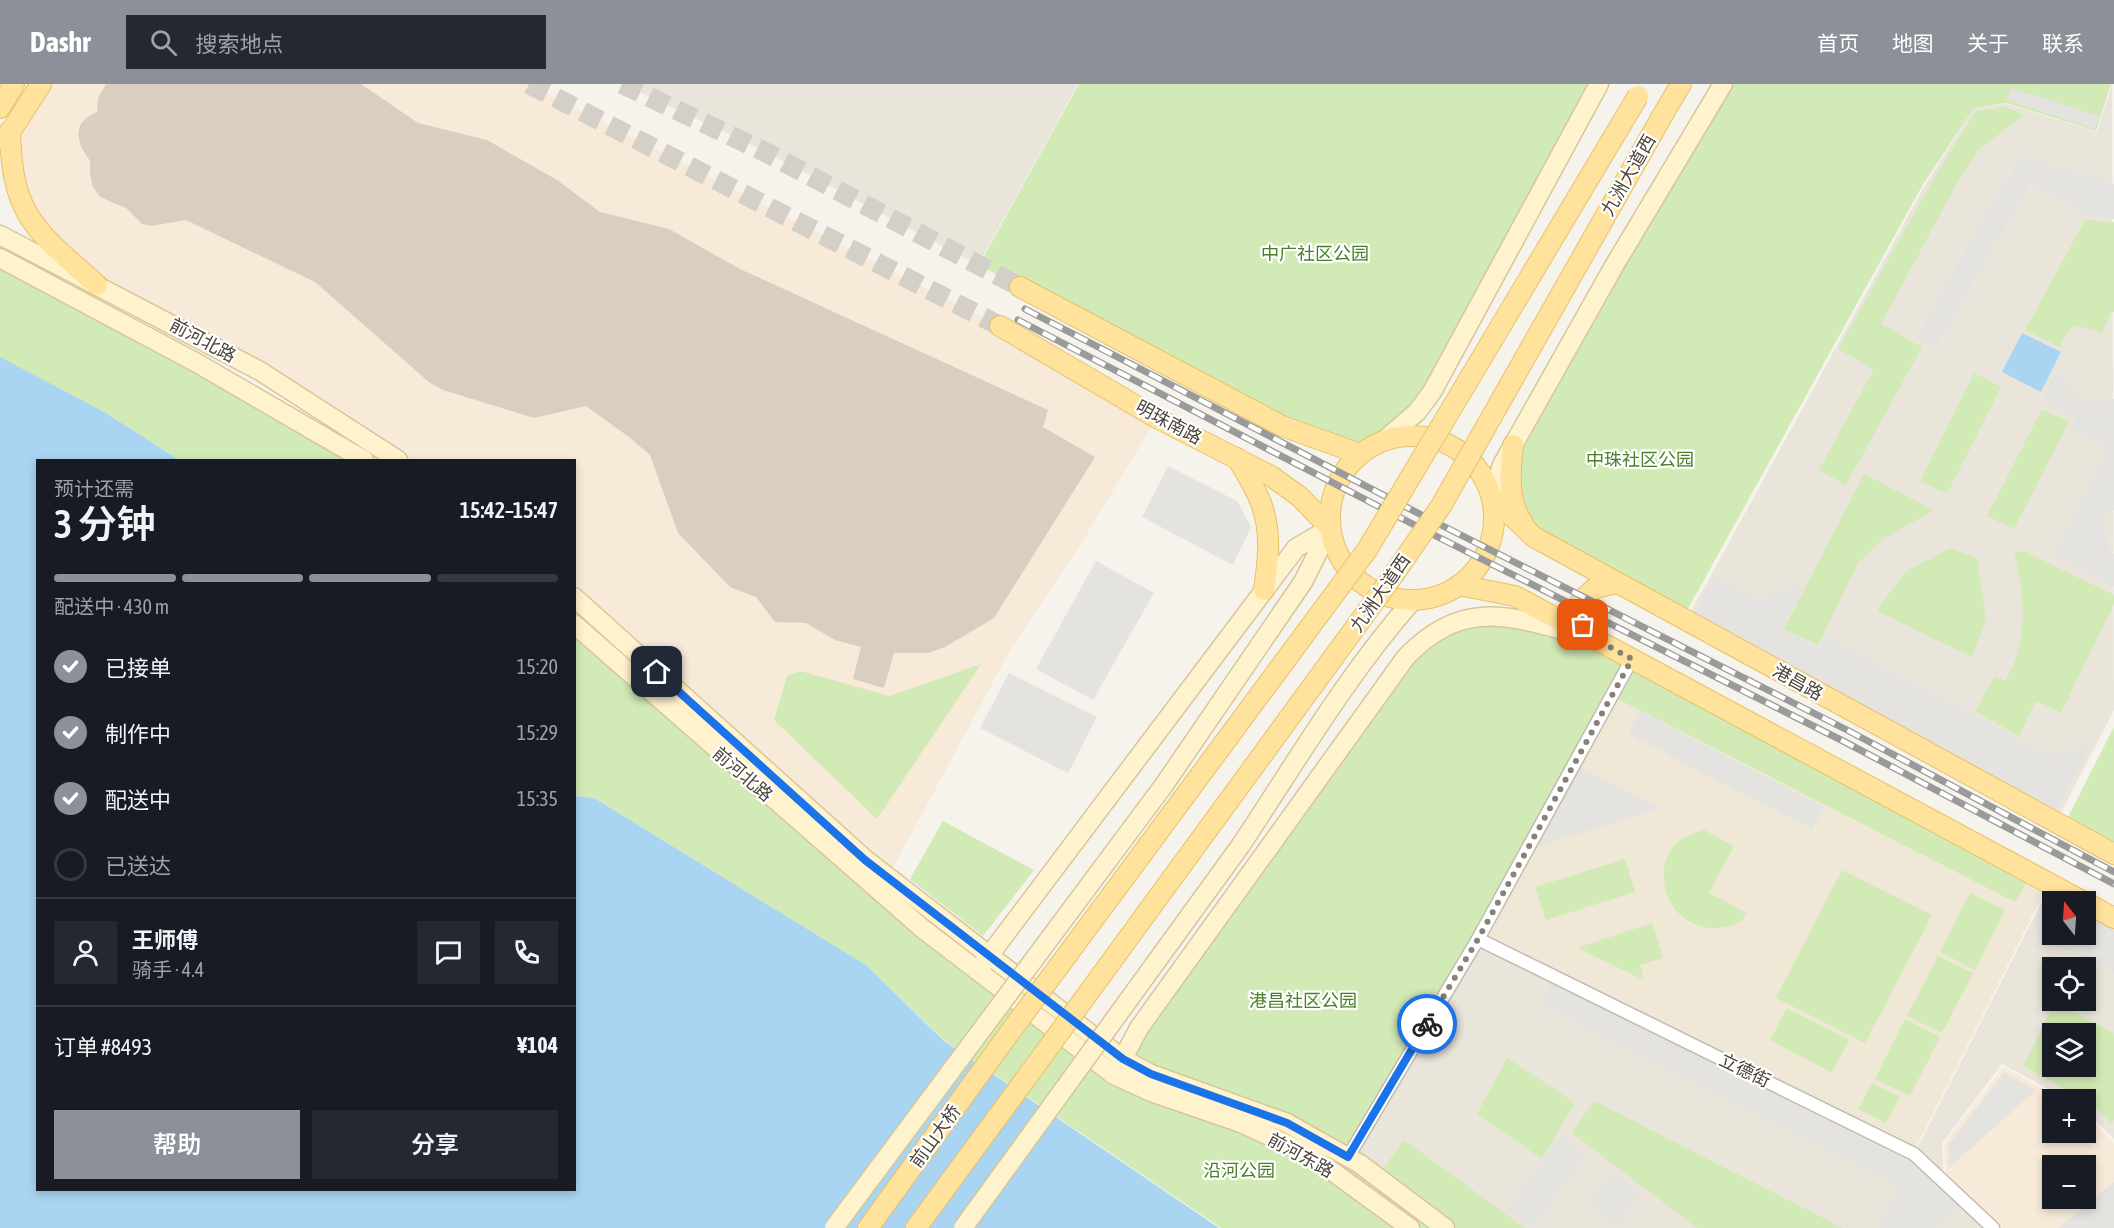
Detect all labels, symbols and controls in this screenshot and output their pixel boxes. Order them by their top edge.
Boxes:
search box [126,15,546,69]
text: Dashr [30,26,90,58]
icon: search [147,26,180,59]
text: 搜索地点 [195,31,283,57]
text: 首页 [1817,31,1859,55]
text: 地图 [1892,31,1934,55]
text: 关于 [1967,31,2009,55]
text: 联系 [2042,31,2084,55]
street label: 九洲大道西 [1596,131,1660,219]
park label: 中广社区公园 [1261,243,1369,264]
street label: 前河北路 [166,314,240,366]
street label: 明珠南路 [1132,396,1206,448]
park label: 中珠社区公园 [1586,449,1694,470]
text: 预计还需 [54,477,134,500]
text: 15:42–15:47 [460,497,558,523]
text: 3 分钟 [54,502,156,546]
street label: 九洲大道西 [1346,550,1414,636]
text: 配送中 · 430 m [54,595,169,618]
pin [1557,599,1608,650]
icon: bag [1566,608,1599,641]
pin [631,646,682,697]
icon: check [54,650,87,683]
text: 已接单 [105,655,171,681]
text: 15:20 [517,655,558,678]
icon: home [640,655,673,688]
street label: 港昌路 [1769,660,1827,704]
icon: check [54,716,87,749]
text: 制作中 [105,721,171,747]
text: 15:29 [517,721,558,744]
street label: 前河北路 [709,742,777,806]
icon: check [54,782,87,815]
text: 配送中 [105,787,171,813]
text: 15:35 [517,787,558,810]
text: 已送达 [105,853,171,879]
north arrow [2042,891,2096,945]
map controls [2042,891,2096,1209]
button: person [54,921,117,984]
button: chat [417,921,480,984]
button: phone [495,921,558,984]
text: 王师傅 [132,927,198,953]
button: locate [2042,957,2096,1011]
text: 骑手 · 4.4 [132,958,204,981]
park label: 港昌社区公园 [1249,990,1357,1011]
courier [1397,994,1457,1054]
icon: bike [1411,1008,1444,1041]
button: layers [2042,1023,2096,1077]
text: ¥104 [517,1032,558,1058]
text: 订单 #8493 [54,1034,152,1060]
street label: 立德街 [1716,1049,1774,1091]
button: + [2042,1089,2096,1143]
street label: 前山大桥 [905,1101,965,1171]
button: 帮助 [54,1110,300,1179]
button: 分享 [312,1110,558,1179]
street label: 前河东路 [1264,1128,1338,1182]
button: − [2042,1155,2096,1209]
park label: 沿河公园 [1203,1160,1275,1181]

